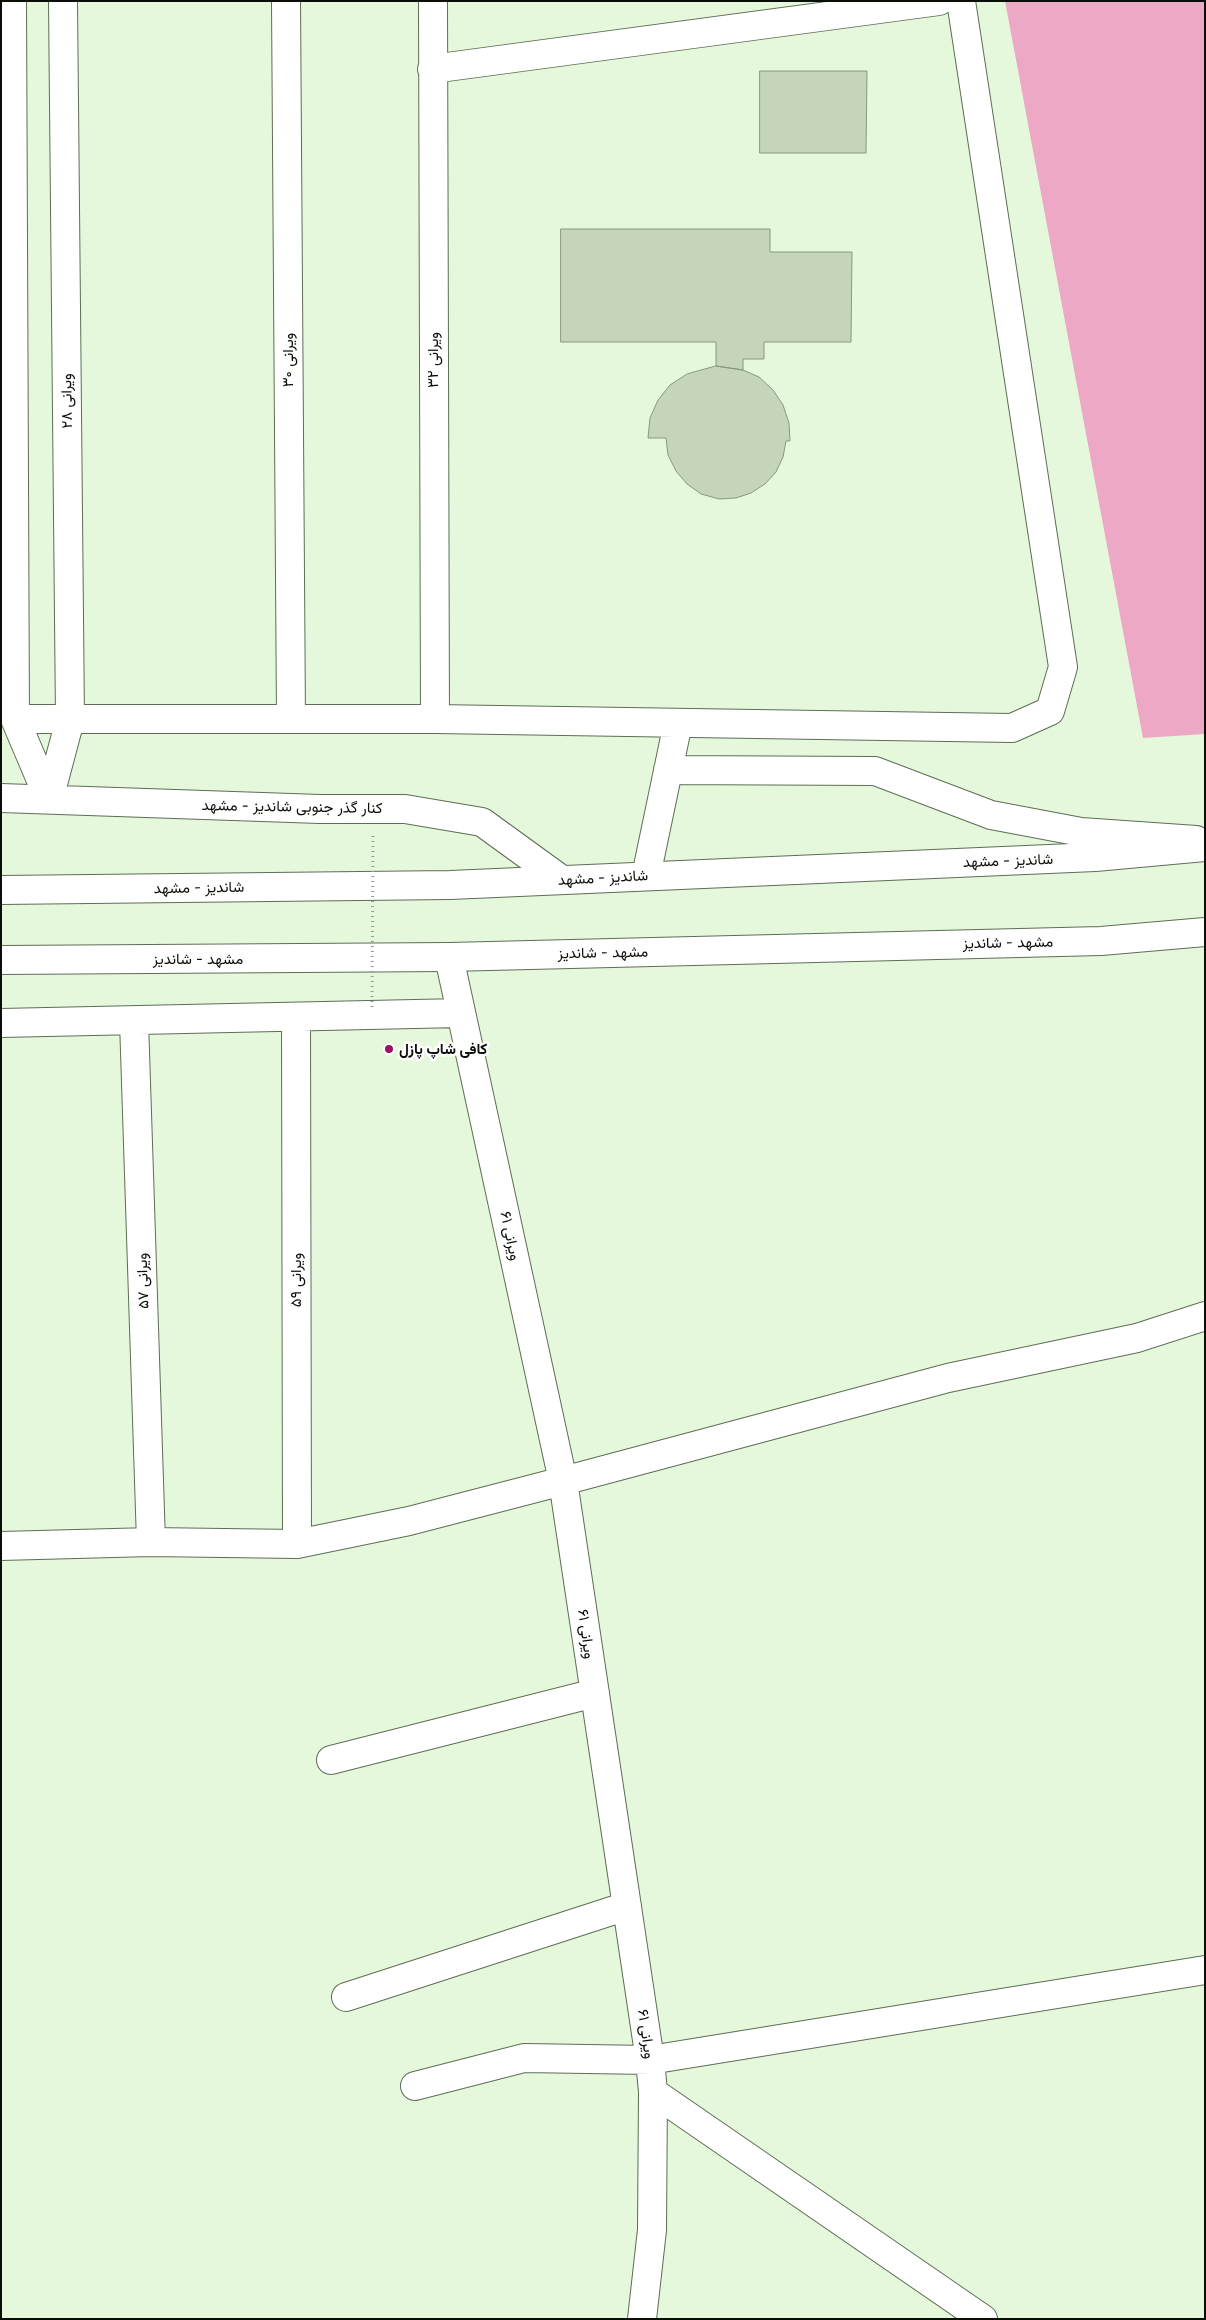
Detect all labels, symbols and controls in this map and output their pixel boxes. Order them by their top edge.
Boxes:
street label: ویرانی ۳۲ [424,332,442,388]
street label: ویرانی ۳۰ [279,333,297,387]
street label: ویرانی ۲۸ [58,373,76,429]
street label: کنار گذر جنوبی شاندیز - مشهد [201,796,383,818]
street label: شاندیز - مشهد [962,850,1054,872]
street label: شاندیز - مشهد [557,867,649,889]
street label: شاندیز - مشهد [154,878,244,898]
street label: مشهد - شاندیز [963,933,1053,953]
street label: مشهد - شاندیز [558,943,648,963]
street label: مشهد - شاندیز [153,950,243,968]
place label: کافی شاپ پازل [399,1040,487,1058]
marker: کافی شاپ پازل [383,1043,395,1055]
street label: ویرانی ۶۱ [496,1210,524,1262]
street label: ویرانی ۵۷ [133,1253,153,1309]
street label: ویرانی ۵۹ [287,1253,305,1307]
street label: ویرانی ۶۱ [574,1608,598,1660]
street label: ویرانی ۶۱ [634,2008,658,2060]

